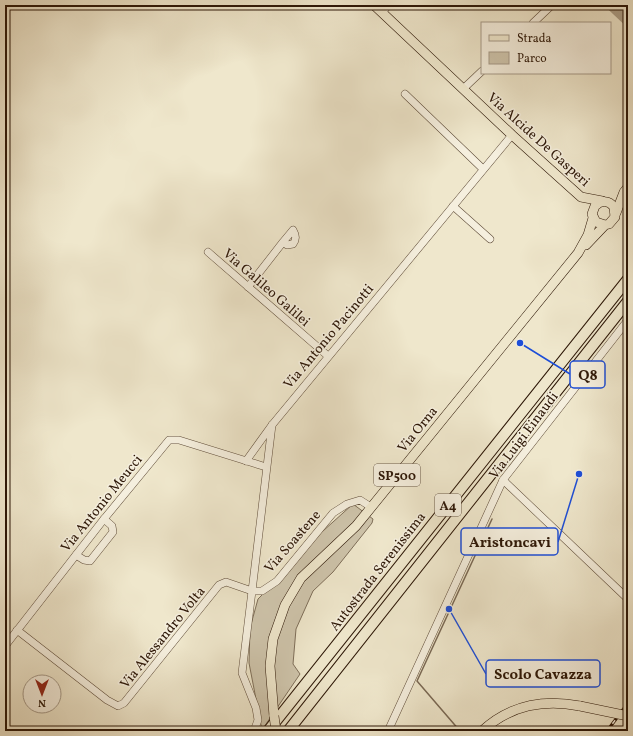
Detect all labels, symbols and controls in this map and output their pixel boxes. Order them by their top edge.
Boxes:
legend [481,22,611,74]
text: Strada [517,31,552,47]
text: Parco [517,51,547,67]
street label: Via Alcide De Gasperi [482,89,594,191]
street label: Via Galileo Galilei [218,245,314,331]
street label: Via Antonio Pacinotti [280,281,379,393]
callout: Q8 [570,361,605,388]
text: Q8 [578,366,598,387]
street label: Via Luigi Einaudi [485,388,563,484]
street label: Via Orna [394,403,443,457]
street label: Via Antonio Meucci [57,451,147,557]
road number: SP500 [374,464,420,486]
road number: A4 [435,494,461,516]
street label: Via Soastene [261,506,326,577]
street label: Autostrada Serenissima [326,508,431,635]
callout: Aristoncavi [461,528,558,555]
text: Aristoncavi [469,533,551,554]
street label: Via Alessandro Volta [116,583,210,693]
callout: Scolo Cavazza [486,660,600,687]
text: Scolo Cavazza [494,665,592,686]
north arrow [22,674,62,714]
text: N [38,695,46,710]

